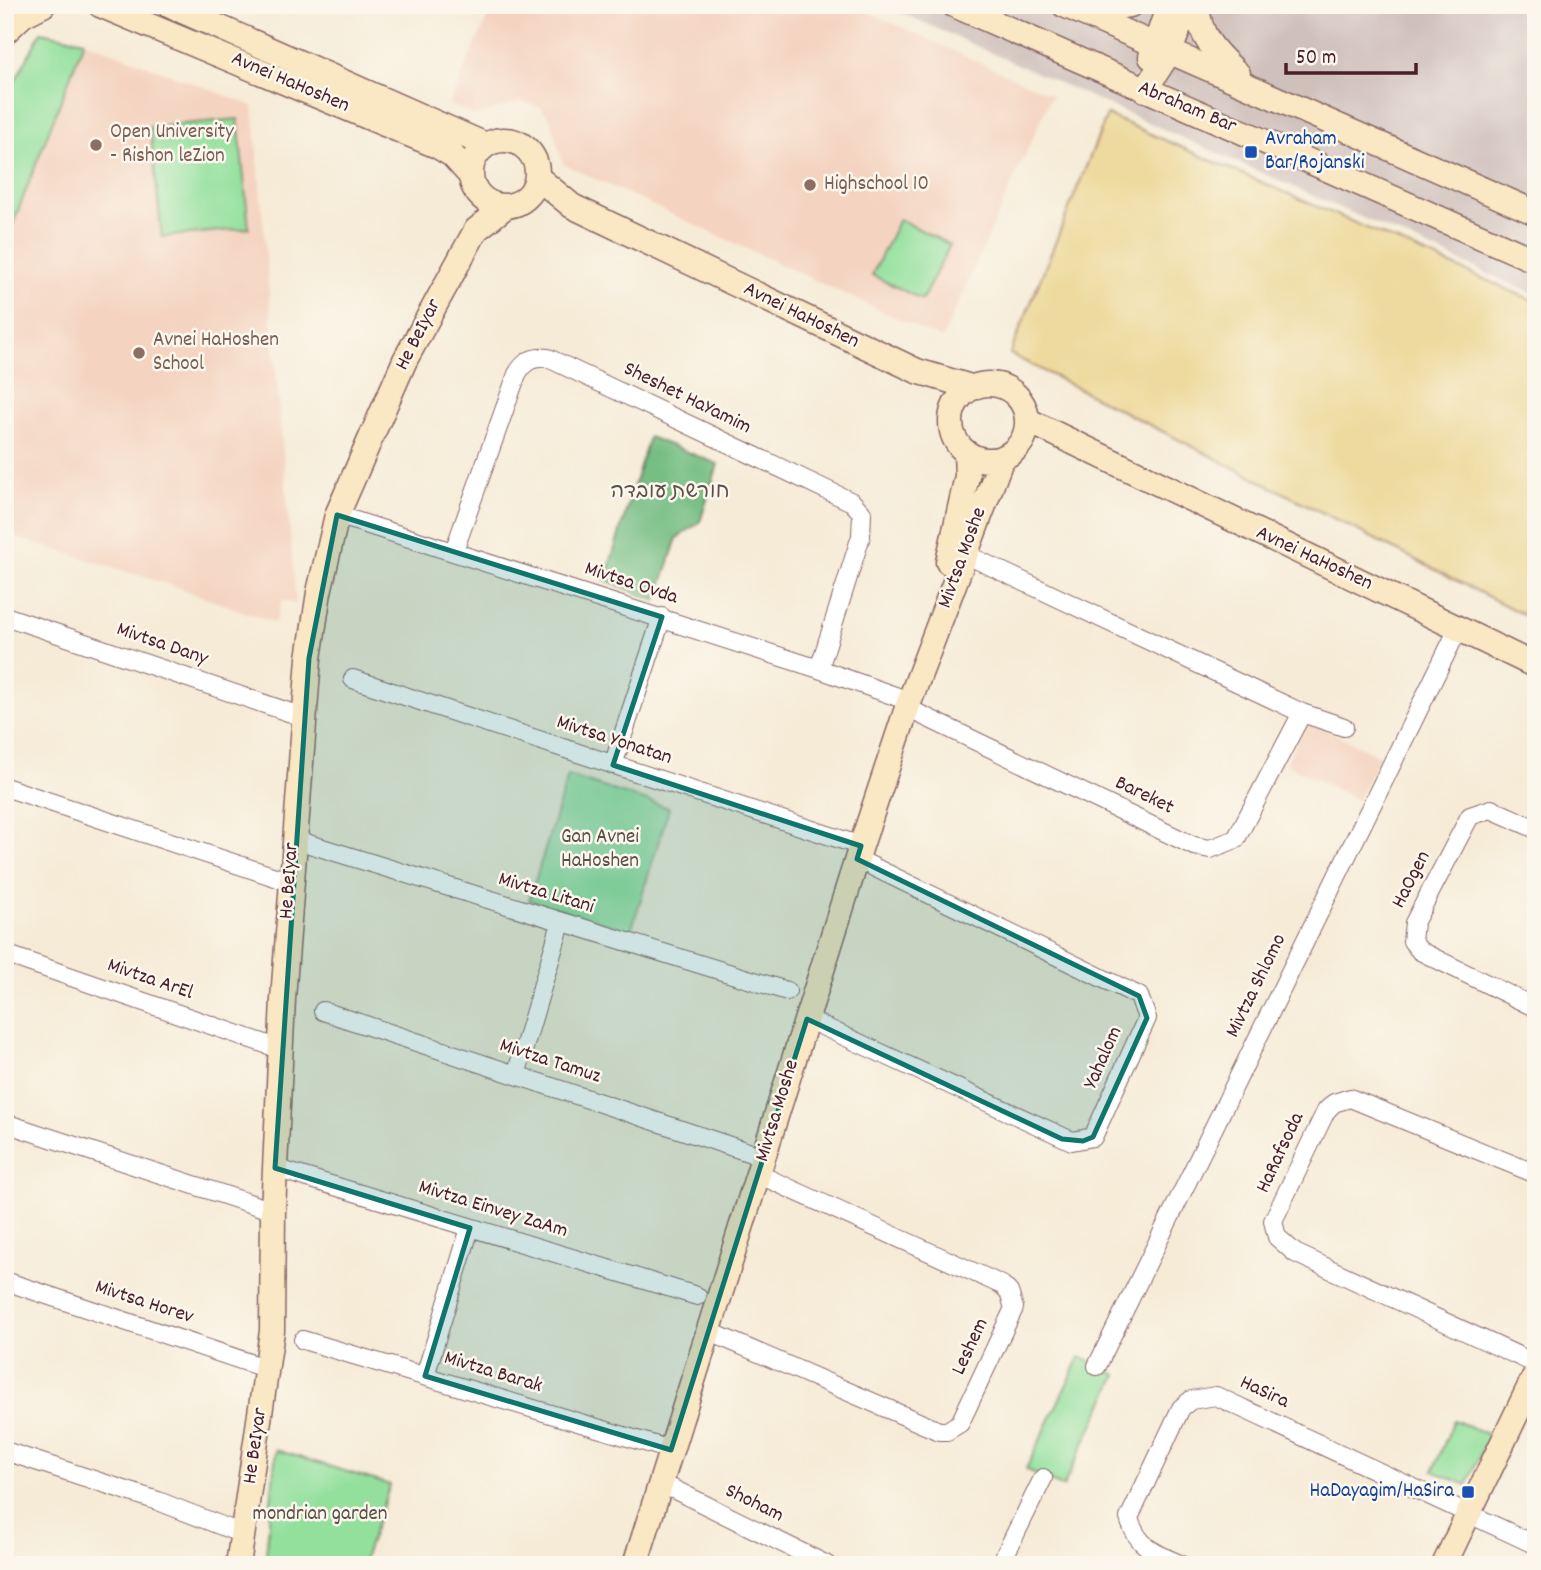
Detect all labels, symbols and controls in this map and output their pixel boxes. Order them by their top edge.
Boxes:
scale bar [1286,32,1415,76]
text: 50 m [1296,44,1336,74]
street label: Avnei HaHoshen [226,45,354,121]
street label: Abraham Bar [1133,74,1241,142]
place label: Open University - Rishon leZion [110,118,234,172]
place label: Avraham Bar/Rojanski [1265,125,1365,179]
marker: Open University - Rishon leZion [88,137,104,153]
marker: Avraham Bar/Rojanski [1243,144,1259,160]
place label: Highschool 10 [824,170,929,200]
marker: Highschool 10 [802,177,818,193]
street label: Avnei HaHoshen [738,275,864,357]
street label: He BeIyar [388,294,450,376]
place label: Avnei HaHoshen School [153,326,279,380]
marker: Avnei HaHoshen School [131,345,147,361]
street label: Sheshet HaYamim [618,355,756,443]
park label: חורשת עובדה [610,478,730,508]
street label: Mivtsa Moshe [931,503,995,613]
street label: Avnei HaHoshen [1251,519,1377,599]
street label: Mivtsa Ovda [580,555,683,614]
street label: Mivtsa Dany [112,615,212,675]
street label: Mivtsa Yonatan [552,708,676,774]
street label: Bareket [1109,769,1179,823]
park label: Gan Avnei HaHoshen [561,823,639,877]
street label: He BeIyar [272,842,308,920]
street label: HaOgen [1385,846,1439,914]
street label: Mivtza Litani [494,865,598,923]
street label: Mivtza Shlomo [1219,929,1295,1043]
street label: Mivtza ArEl [103,951,197,1009]
street label: Yahalom [1077,1022,1131,1094]
street label: Mivtza Tamuz [495,1032,605,1092]
street label: Mivtsa Moshe [748,1056,808,1166]
street label: HaRafsoda [1249,1107,1313,1198]
street label: Mivtza Einvey ZaAm [415,1173,571,1247]
street label: Mivtsa Horev [91,1273,197,1333]
street label: Leshem [945,1313,997,1381]
street label: Mivtza Barak [440,1344,546,1402]
street label: HaSira [1234,1369,1295,1418]
street label: He BeIyar [236,1406,276,1486]
street label: Shoham [720,1477,788,1531]
place label: HaDayagim/HaSira [1310,1477,1455,1507]
marker: HaDayagim/HaSira [1460,1484,1476,1500]
park label: mondrian garden [253,1500,387,1530]

